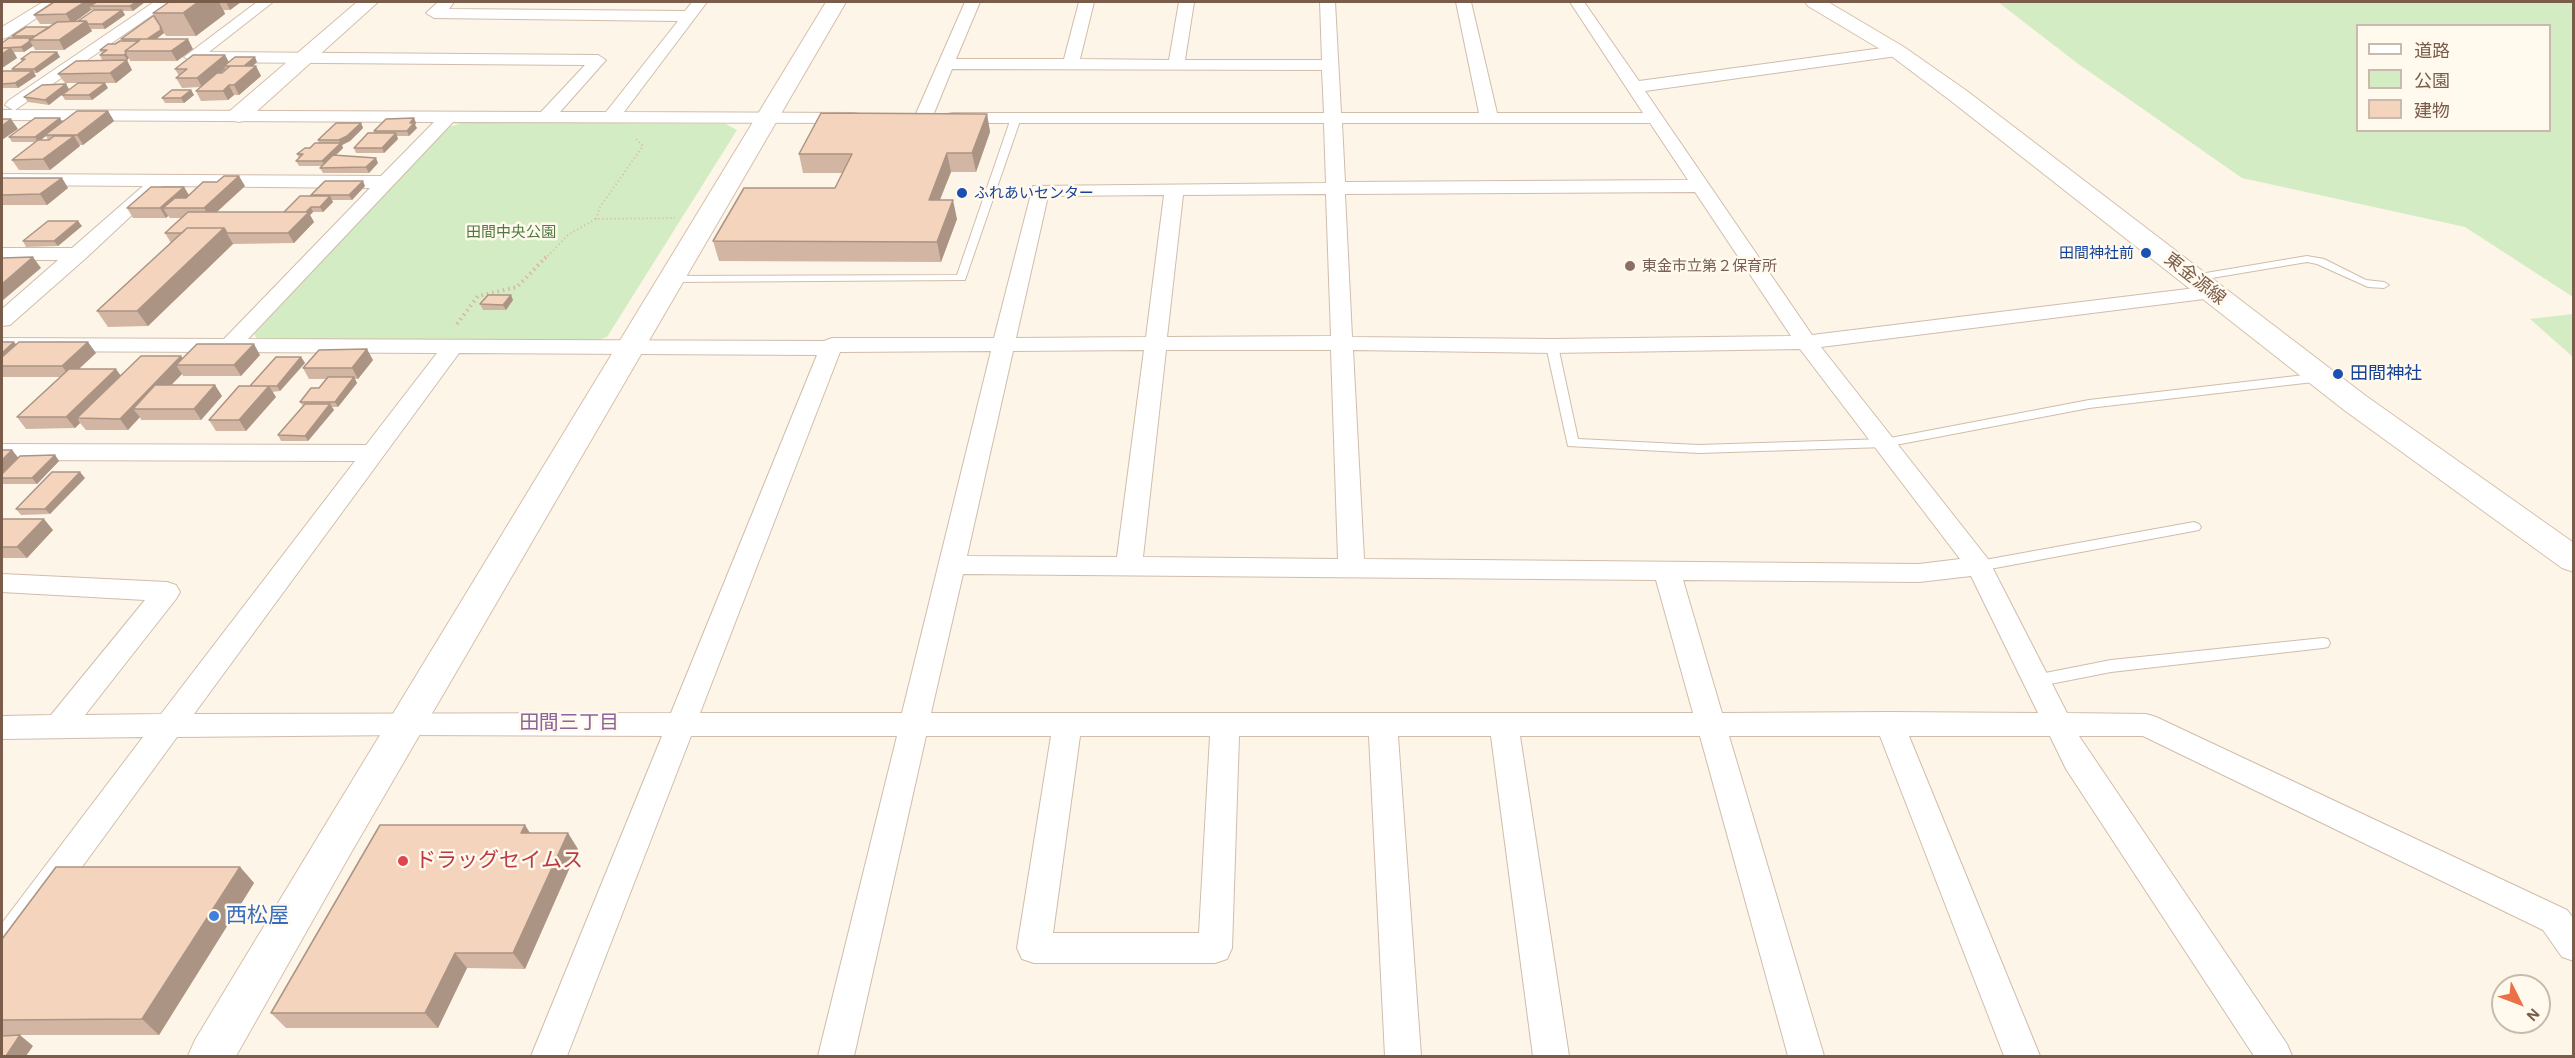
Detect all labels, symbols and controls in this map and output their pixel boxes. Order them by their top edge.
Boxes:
legend [2356,24,2551,132]
text: 道路 [2414,43,2450,61]
text: 公園 [2414,73,2450,91]
text: 建物 [2414,103,2450,121]
place label: ふれあいセンター [974,184,1094,202]
marker: ふれあいセンター [955,186,969,200]
park label: 田間中央公園 [466,223,556,241]
place label: 田間神社前 [2059,244,2134,262]
marker: 田間神社前 [2139,246,2153,260]
street label: 東金源線 [2160,248,2230,310]
place label: 東金市立第２保育所 [1642,257,1777,275]
marker: 東金市立第２保育所 [1623,259,1637,273]
place label: 田間神社 [2350,363,2422,385]
marker: 田間神社 [2331,367,2345,381]
district label: 田間三丁目 [519,711,619,735]
place label: ドラッグセイムス [415,848,583,874]
marker: ドラッグセイムス [396,854,410,868]
place label: 西松屋 [226,903,289,929]
marker: 西松屋 [207,909,221,923]
north arrow [2491,974,2551,1034]
text: N [2523,1005,2543,1024]

